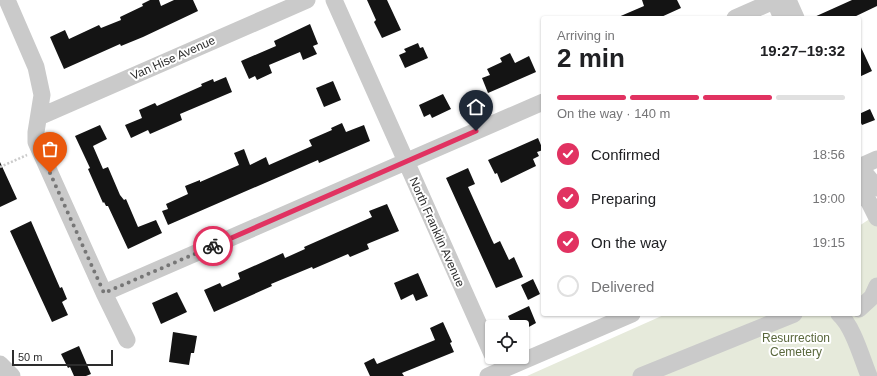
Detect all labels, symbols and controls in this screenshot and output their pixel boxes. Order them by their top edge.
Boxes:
text: Arriving in [557,28,615,43]
street label: Van Hise Avenue [129,33,218,83]
text: 19:27–19:32 [760,42,845,59]
text: 2 min [557,43,625,73]
pin [459,90,493,131]
icon: home [465,96,487,118]
text: On the way · 140 m [557,106,670,121]
pin [33,132,67,173]
icon: bag [39,138,61,160]
icon: check [557,143,579,165]
text: Confirmed [591,146,660,163]
text: 18:56 [812,147,845,162]
street label: North Franklin Avenue [407,175,468,289]
icon: check [557,187,579,209]
text: Preparing [591,190,656,207]
text: 19:00 [812,191,845,206]
courier [193,226,233,266]
icon: check [557,231,579,253]
text: On the way [591,234,667,251]
icon: bike [202,235,224,257]
text: 19:15 [812,235,845,250]
text: Delivered [591,278,654,295]
map controls [485,320,529,364]
button: locate [485,320,529,364]
park label: Resurrection Cemetery [762,331,830,359]
scale bar [12,348,113,367]
text: 50 m [18,351,42,363]

